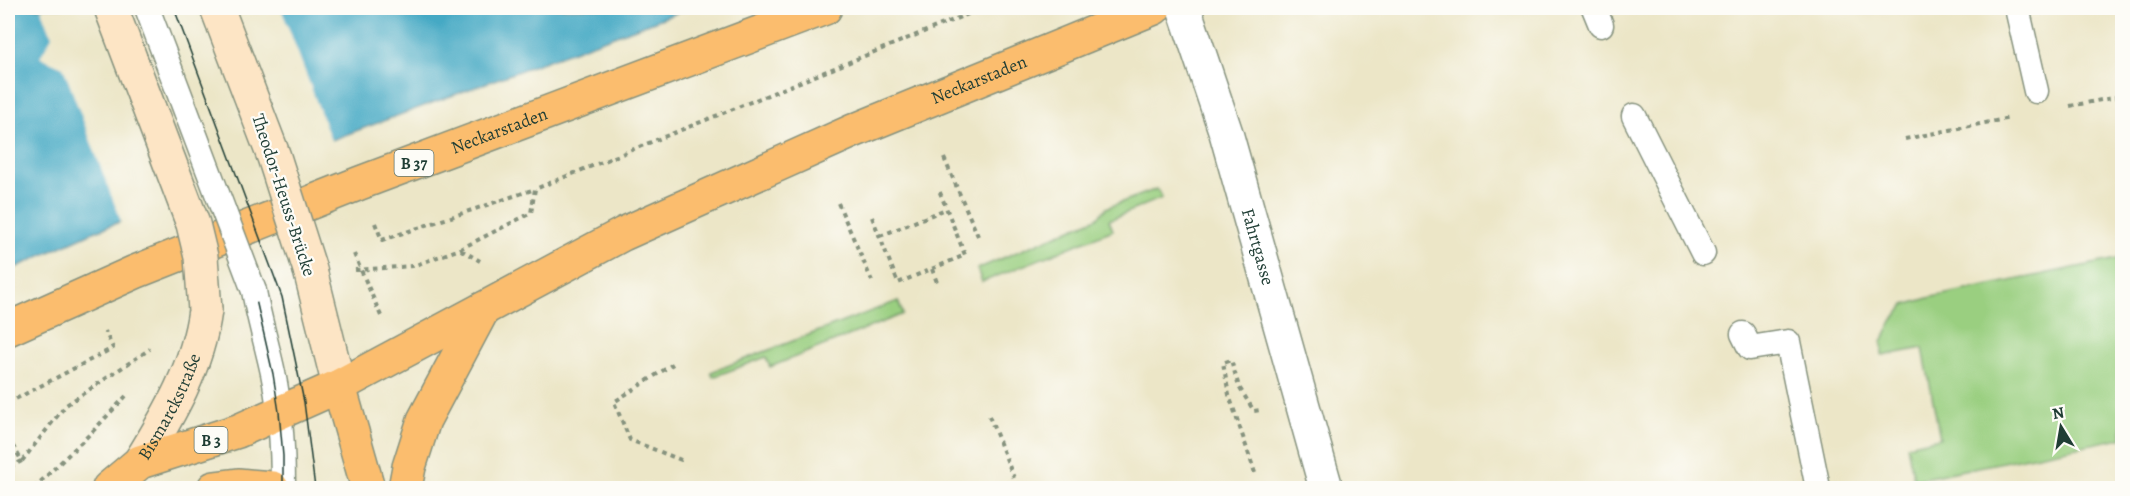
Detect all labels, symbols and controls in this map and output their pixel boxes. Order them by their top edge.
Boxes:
street label: Neckarstaden [927,49,1031,110]
street label: Neckarstaden [448,101,551,160]
street label: Theodor-Heuss-Brücke [246,111,322,279]
road number: B 37 [394,150,434,176]
street label: Fahrtgasse [1236,205,1280,288]
street label: Bismarckstraße [132,350,206,464]
north arrow [2031,397,2091,457]
text: N [2051,401,2066,425]
road number: B 3 [194,427,228,453]

